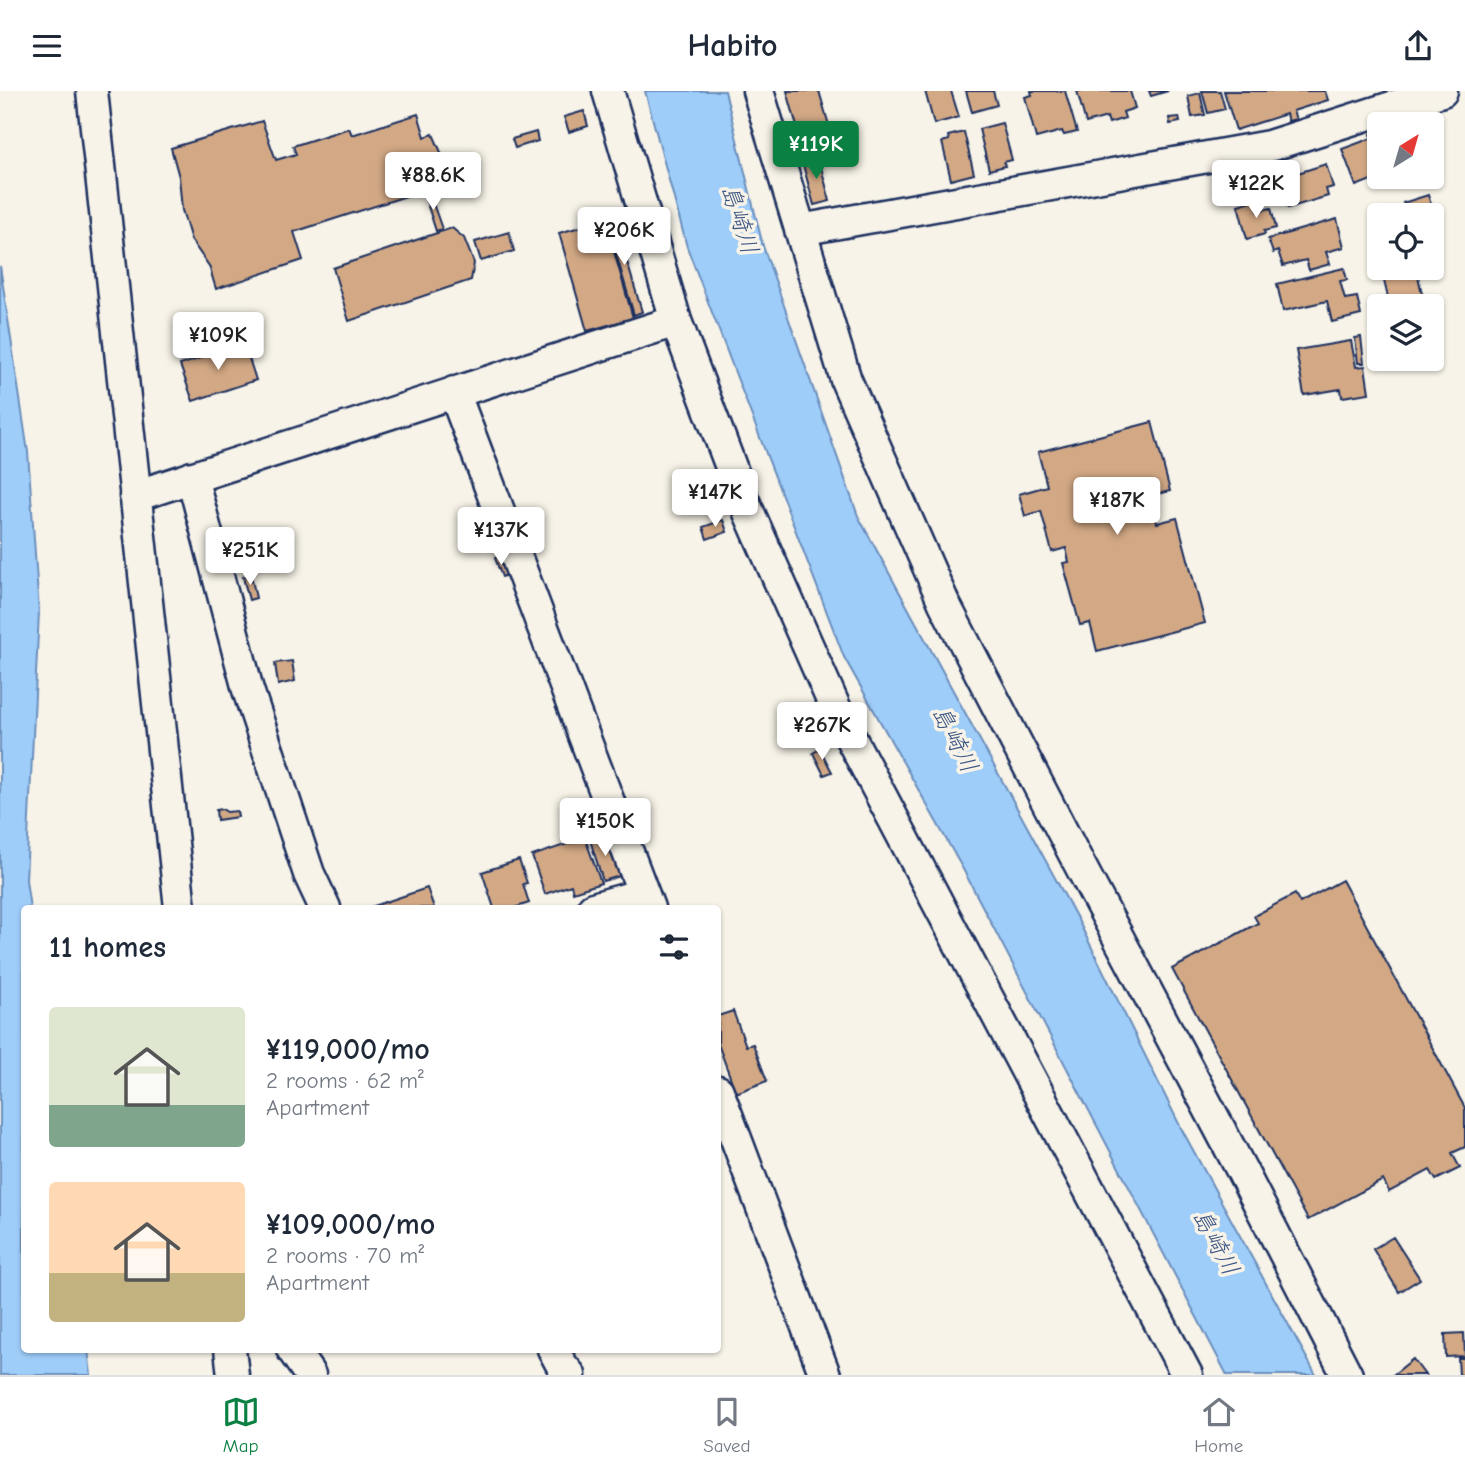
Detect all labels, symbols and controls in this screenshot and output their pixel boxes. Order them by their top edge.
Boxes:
icon: menu [28,27,66,65]
text: Habito [688,27,777,64]
icon: share [1399,27,1437,65]
north arrow [1367,112,1444,189]
map controls [1367,112,1444,371]
pin: ¥119K [767,122,865,181]
text: ¥119K [789,130,843,157]
pin: ¥88.6K [376,152,490,212]
pin: ¥122K [1207,160,1305,220]
text: ¥88.6K [401,161,465,188]
text: ¥122K [1228,169,1284,196]
water label: 島崎川 [716,180,764,258]
button: locate [1367,203,1444,280]
pin: ¥206K [575,207,673,267]
text: ¥206K [594,216,654,243]
button: layers [1367,294,1444,371]
pin: ¥109K [169,313,267,372]
text: ¥109K [189,321,247,348]
pin: ¥147K [666,469,764,529]
pin: ¥187K [1068,477,1166,537]
text: ¥147K [688,478,742,505]
text: ¥187K [1089,486,1145,513]
pin: ¥137K [452,507,550,567]
text: ¥137K [474,516,529,543]
pin: ¥251K [201,527,299,587]
text: ¥251K [222,536,278,563]
water label: 島崎川 [926,701,984,777]
pin: ¥267K [773,703,871,762]
text: ¥267K [793,711,851,738]
pin: ¥150K [556,799,654,858]
text: ¥150K [576,807,634,834]
icon: filters [655,928,693,966]
text: 11 homes [49,930,166,965]
text: ¥119,000/mo [266,1032,430,1067]
icon: home [105,1035,189,1119]
text: 2 rooms · 62 m² [266,1067,424,1094]
text: Apartment [266,1094,369,1121]
water label: 島崎川 [1187,1204,1245,1280]
text: ¥109,000/mo [266,1207,435,1242]
icon: home [105,1210,189,1294]
text: 2 rooms · 70 m² [266,1242,424,1269]
text: Apartment [266,1269,369,1296]
tab: Map [222,1393,260,1457]
tab: Saved [703,1393,751,1457]
tab: Home [1194,1393,1243,1457]

